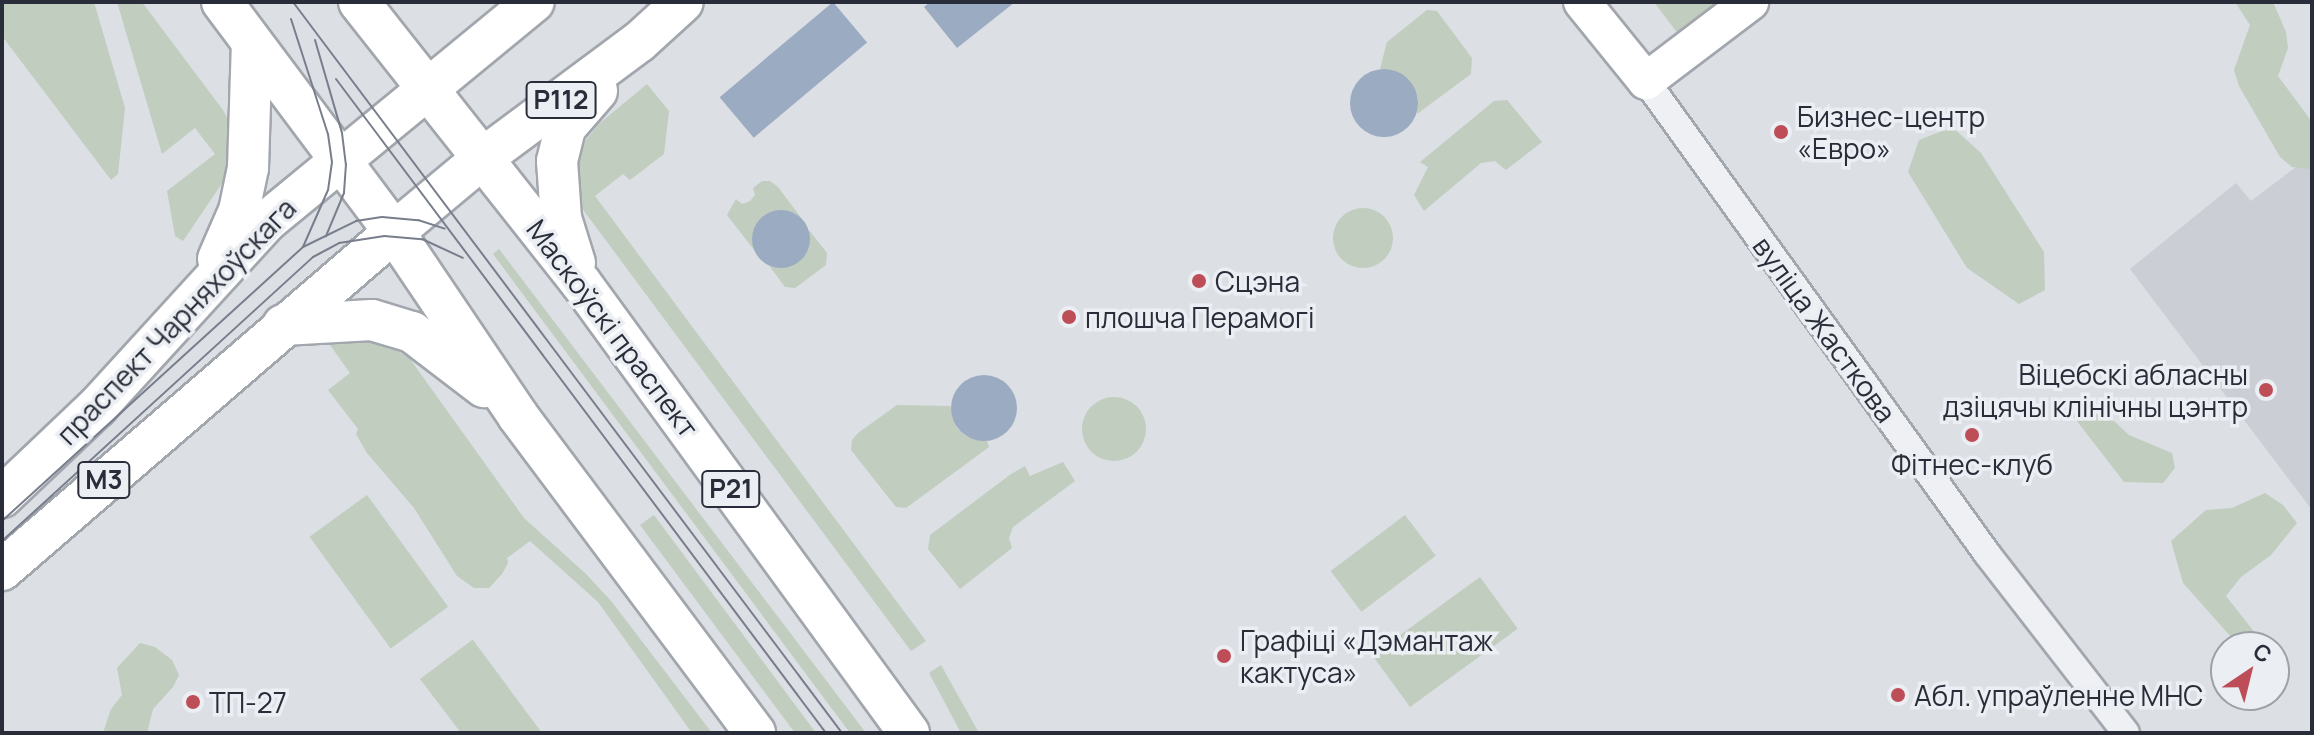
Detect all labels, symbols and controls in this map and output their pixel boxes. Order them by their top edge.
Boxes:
road number: Р112 [525,78,597,122]
place label: Бизнес-центр «Евро» [1797,99,1985,165]
marker: Бизнес-центр «Евро» [1772,123,1790,141]
street label: праспект Чарняхоўскага [50,191,302,451]
street label: Маскоўскі праспект [520,213,706,443]
street label: вуліца Жасткова [1747,230,1903,428]
place label: Сцэна [1215,264,1300,298]
marker: Сцэна [1190,272,1208,290]
place label: плошча Перамогі [1085,300,1315,334]
marker: плошча Перамогі [1060,308,1078,326]
place label: Віцебскі абласны дзіцячы клінічны цэнтр [1943,357,2248,423]
marker: Віцебскі абласны дзіцячы клінічны цэнтр [2255,379,2277,401]
marker: Фітнес-клуб [1963,426,1981,444]
place label: Фітнес-клуб [1891,447,2053,481]
road number: М3 [76,458,132,502]
road number: Р21 [701,467,761,511]
place label: Графіці «Дэмантаж кактуса» [1240,623,1493,689]
north arrow [2210,631,2290,711]
text: С [2247,636,2278,670]
marker: Графіці «Дэмантаж кактуса» [1215,647,1233,665]
place label: Абл. упраўленне МНС [1914,678,2203,712]
place label: ТП-27 [209,685,287,719]
marker: Абл. упраўленне МНС [1889,686,1907,704]
marker: ТП-27 [184,693,202,711]

